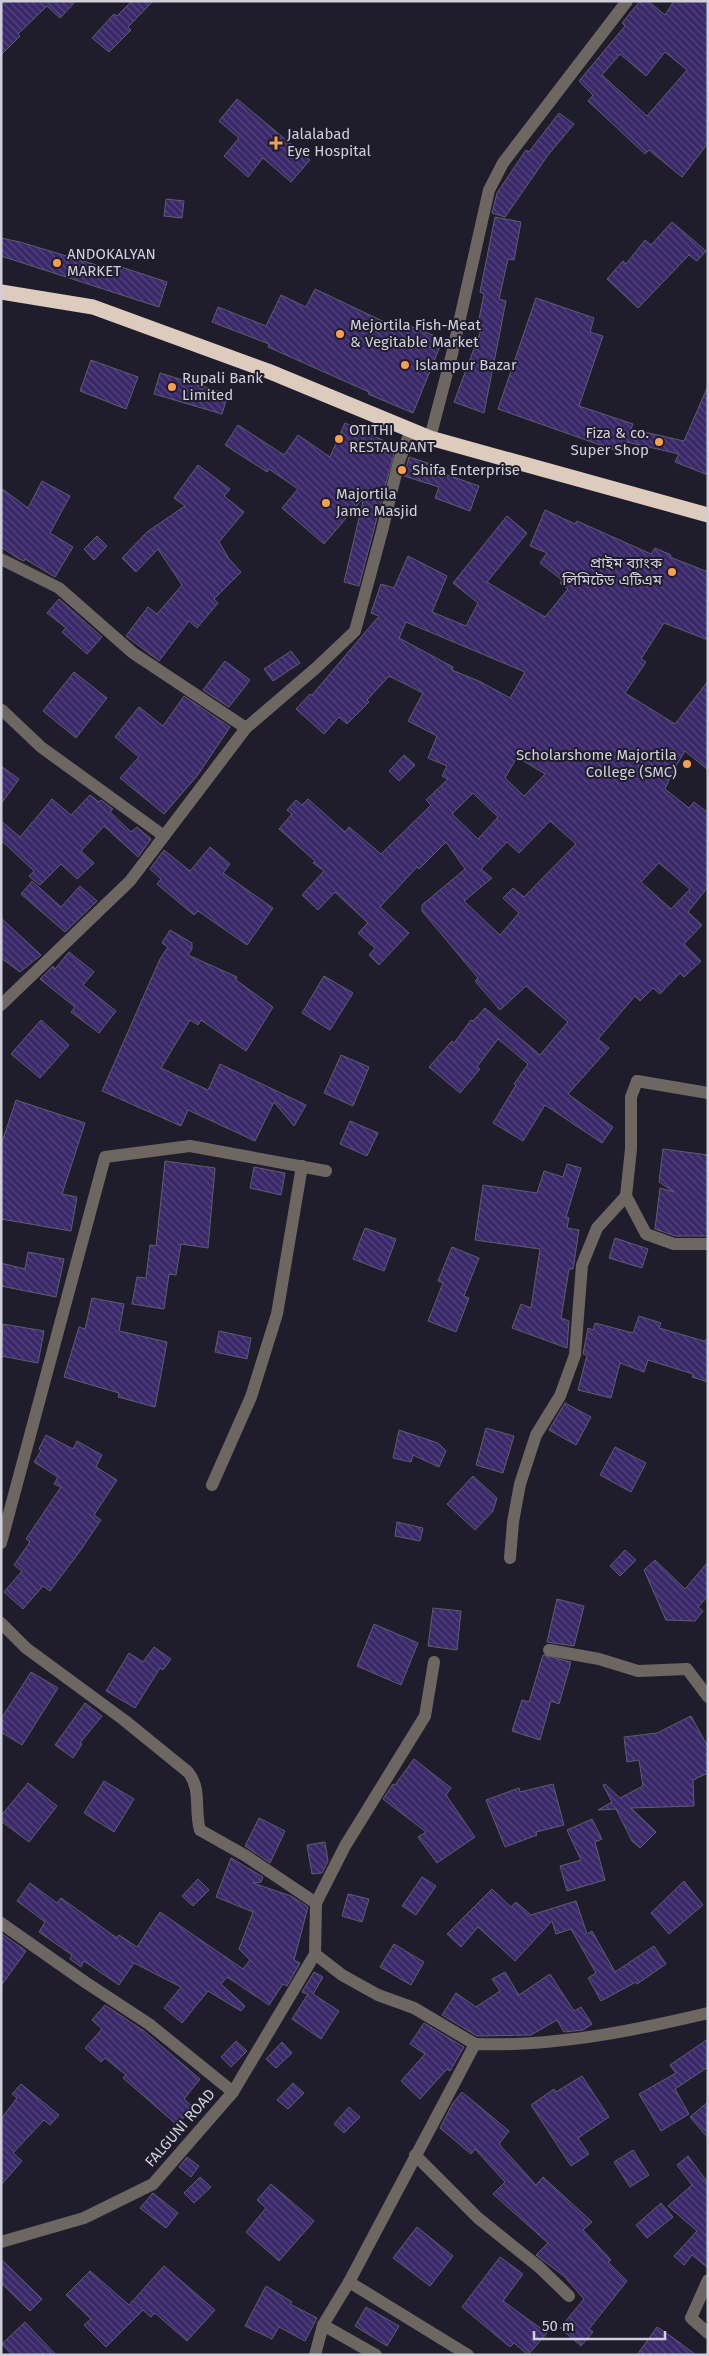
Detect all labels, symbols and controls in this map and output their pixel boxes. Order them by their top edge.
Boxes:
place label: Jalalabad Eye Hospital [287,125,372,160]
marker: Jalalabad Eye Hospital [269,136,283,150]
place label: ANDOKALYAN MARKET [67,245,156,280]
marker: ANDOKALYAN MARKET [51,257,63,269]
place label: Mejortila Fish-Meat & Vegitable Market [350,316,481,351]
marker: Mejortila Fish-Meat & Vegitable Market [334,328,346,340]
place label: Islampur Bazar [415,356,517,374]
marker: Islampur Bazar [399,359,411,371]
place label: Rupali Bank Limited [182,369,263,404]
marker: Rupali Bank Limited [166,381,178,393]
place label: OTITHI RESTAURANT [349,421,435,456]
place label: Fiza & co. Super Shop [571,424,649,459]
marker: OTITHI RESTAURANT [333,433,345,445]
marker: Fiza & co. Super Shop [653,436,665,448]
place label: Shifa Enterprise [412,461,520,479]
marker: Shifa Enterprise [396,464,408,476]
place label: Majortila Jame Masjid [336,485,418,520]
marker: Majortila Jame Masjid [320,497,332,509]
place label: প্রাইম ব্যাংক লিমিটেড এটিএম [561,554,663,589]
marker: প্রাইম ব্যাংক লিমিটেড এটিএম [666,566,678,578]
place label: Scholarshome Majortila College (SMC) [516,746,677,781]
marker: Scholarshome Majortila College (SMC) [681,758,693,770]
street label: FALGUNI ROAD [141,2085,219,2171]
scale bar [534,2308,665,2340]
text: 50 m [542,2317,575,2335]

